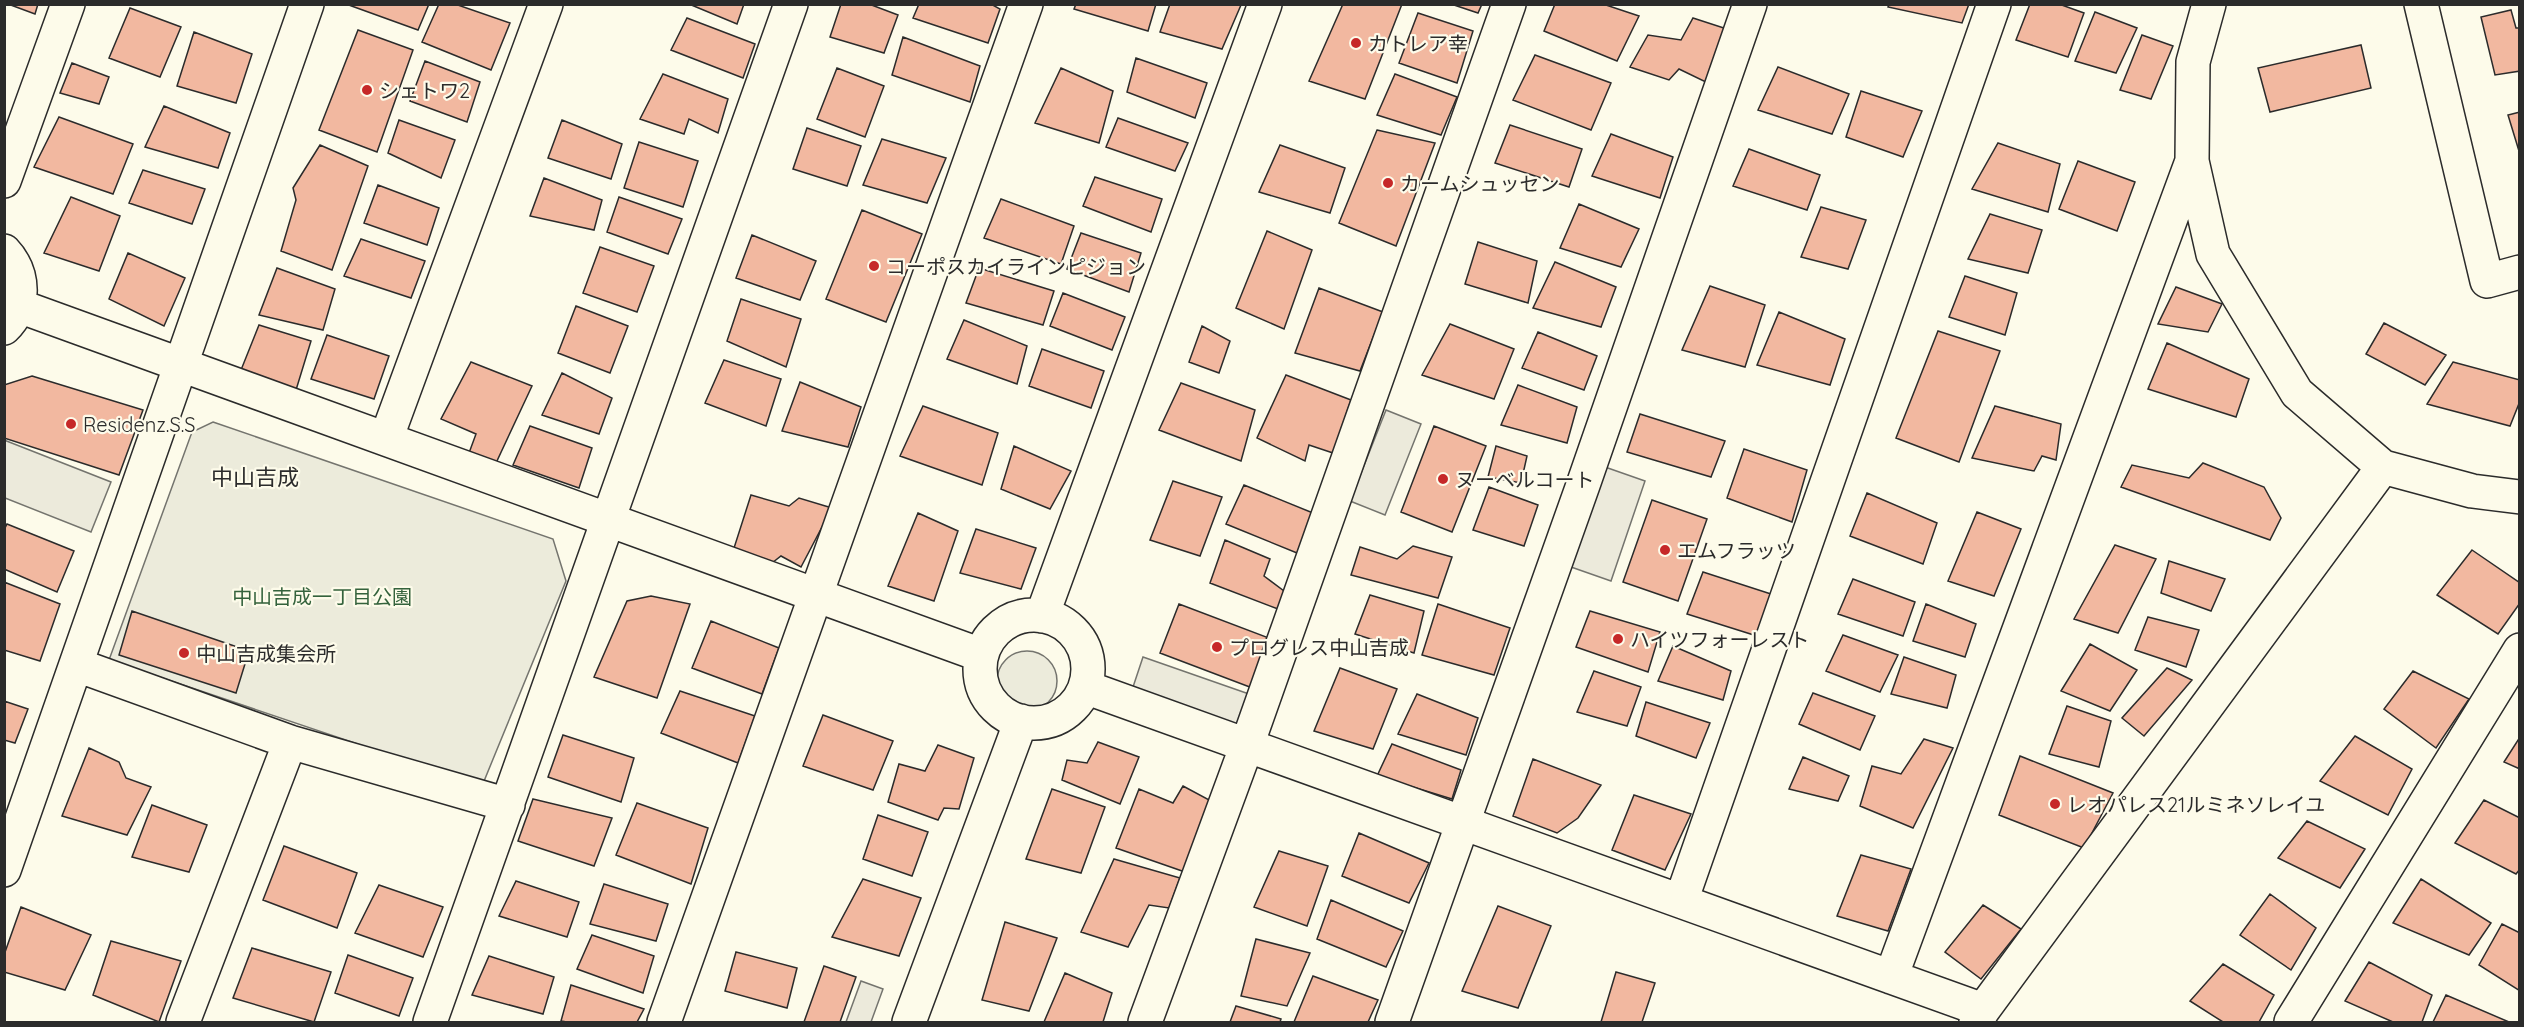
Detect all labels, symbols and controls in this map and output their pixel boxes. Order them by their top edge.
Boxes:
place label: カトレア幸 [1368,31,1468,56]
marker: カトレア幸 [1349,36,1363,50]
place label: シェトワ2 [379,78,470,103]
marker: シェトワ2 [360,83,374,97]
place label: カームシュッセン [1400,171,1559,196]
marker: カームシュッセン [1381,176,1395,190]
place label: コーポスカイラインピジョン [886,254,1146,279]
marker: コーポスカイラインピジョン [867,259,881,273]
place label: Residenz.S.S [83,412,196,437]
marker: Residenz.S.S [64,417,78,431]
district label: 中山吉成 [211,463,299,491]
place label: ヌーベルコート [1455,467,1595,492]
marker: ヌーベルコート [1436,472,1450,486]
place label: エムフラッツ [1677,538,1796,563]
marker: エムフラッツ [1658,543,1672,557]
park label: 中山吉成一丁目公園 [232,584,412,609]
place label: ハイツフォーレスト [1630,627,1810,652]
marker: ハイツフォーレスト [1611,632,1625,646]
place label: プログレス中山吉成 [1229,635,1409,660]
marker: プログレス中山吉成 [1210,640,1224,654]
place label: 中山吉成集会所 [196,641,336,666]
marker: 中山吉成集会所 [177,646,191,660]
place label: レオパレス21ルミネソレイユ [2067,792,2325,817]
marker: レオパレス21ルミネソレイユ [2048,797,2062,811]

